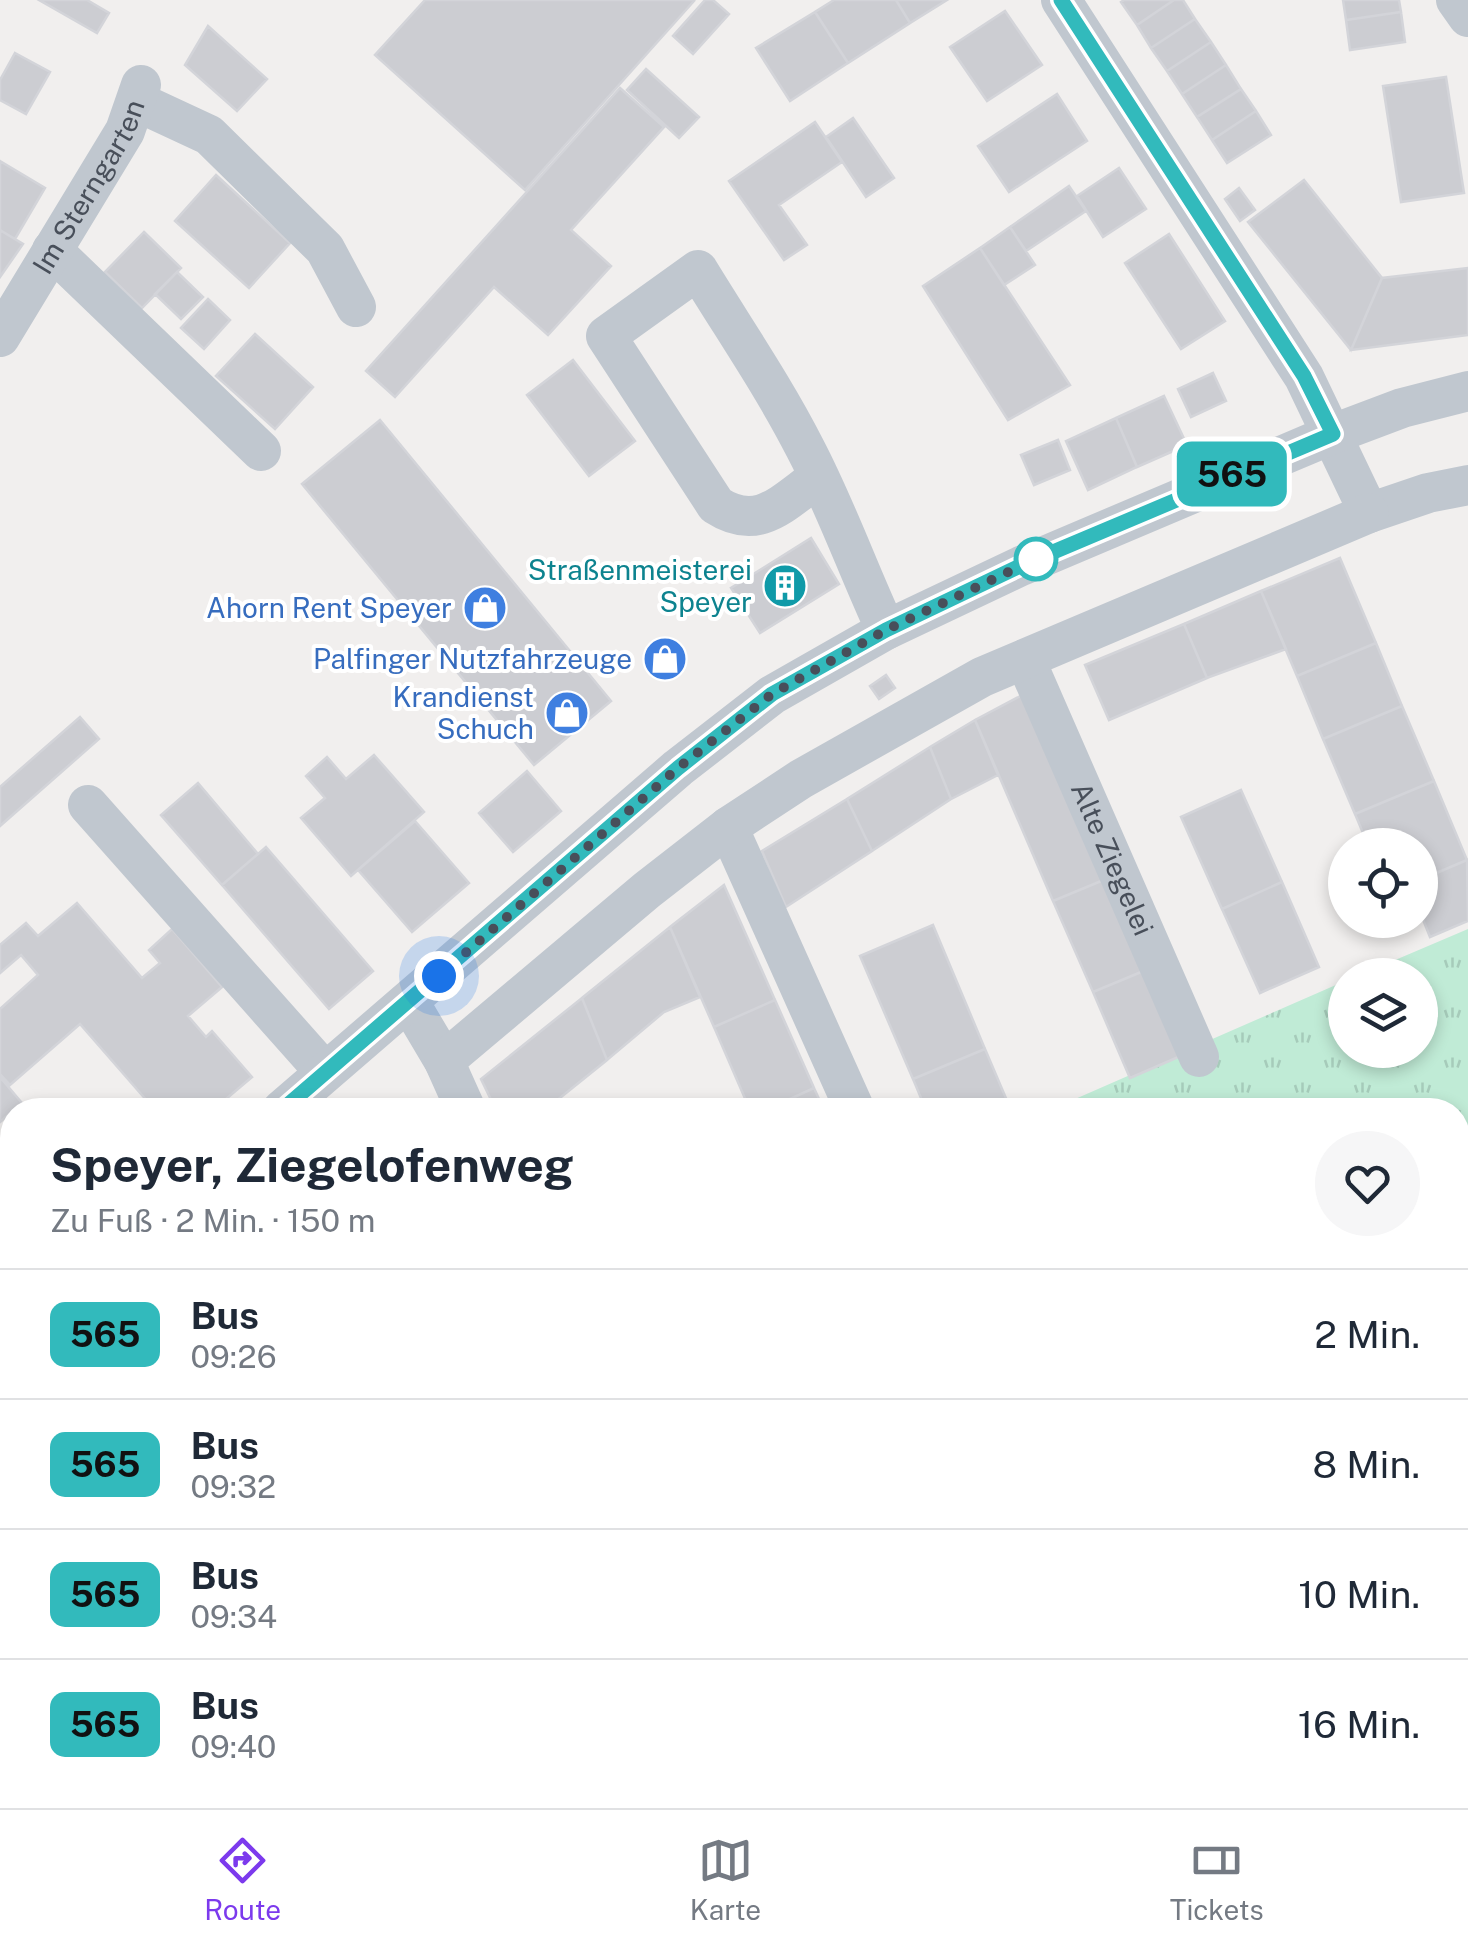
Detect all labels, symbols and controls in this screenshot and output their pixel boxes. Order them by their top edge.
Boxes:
street label: Im Sterngarten [25,95,151,280]
line badge: 565 [1174,442,1290,506]
text: 565 [1197,454,1267,495]
unlabelled marker [1015,538,1057,580]
place label: Straßenmeisterei Speyer [528,553,752,618]
building icon: Straßenmeisterei Speyer [762,563,808,609]
shop icon: Ahorn Rent Speyer [462,585,508,631]
place label: Ahorn Rent Speyer [206,591,452,624]
shop icon: Palfinger Nutzfahrzeuge [642,636,688,682]
place label: Palfinger Nutzfahrzeuge [313,642,632,675]
place label: Krandienst Schuch [392,680,534,745]
shop icon: Krandienst Schuch [544,690,590,736]
street label: Alte Ziegelei [1065,777,1161,940]
map controls [1328,828,1438,1068]
button: locate [1328,828,1438,938]
your location [414,951,464,1001]
button: layers [1328,958,1438,1068]
button: heart [1315,1131,1420,1236]
text: Speyer, Ziegelofenweg [50,1136,574,1193]
text: Zu Fuß · 2 Min. · 150 m [50,1202,376,1239]
text: Bus [190,1293,259,1338]
text: 2 Min. [1314,1312,1420,1357]
text: 565 [70,1314,140,1355]
text: 09:26 [190,1338,277,1375]
text: Bus [190,1423,259,1468]
text: 8 Min. [1312,1442,1420,1487]
text: 565 [70,1444,140,1485]
text: 09:32 [190,1468,276,1505]
text: Bus [190,1553,259,1598]
text: 10 Min. [1298,1572,1420,1617]
text: 565 [70,1574,140,1615]
text: 09:34 [190,1598,277,1635]
text: Bus [190,1683,259,1728]
text: 16 Min. [1298,1702,1420,1747]
text: 565 [70,1704,140,1745]
text: 09:40 [190,1728,276,1765]
tab: Route [204,1833,281,1926]
tab: Karte [690,1833,761,1926]
tab: Tickets [1170,1833,1264,1926]

